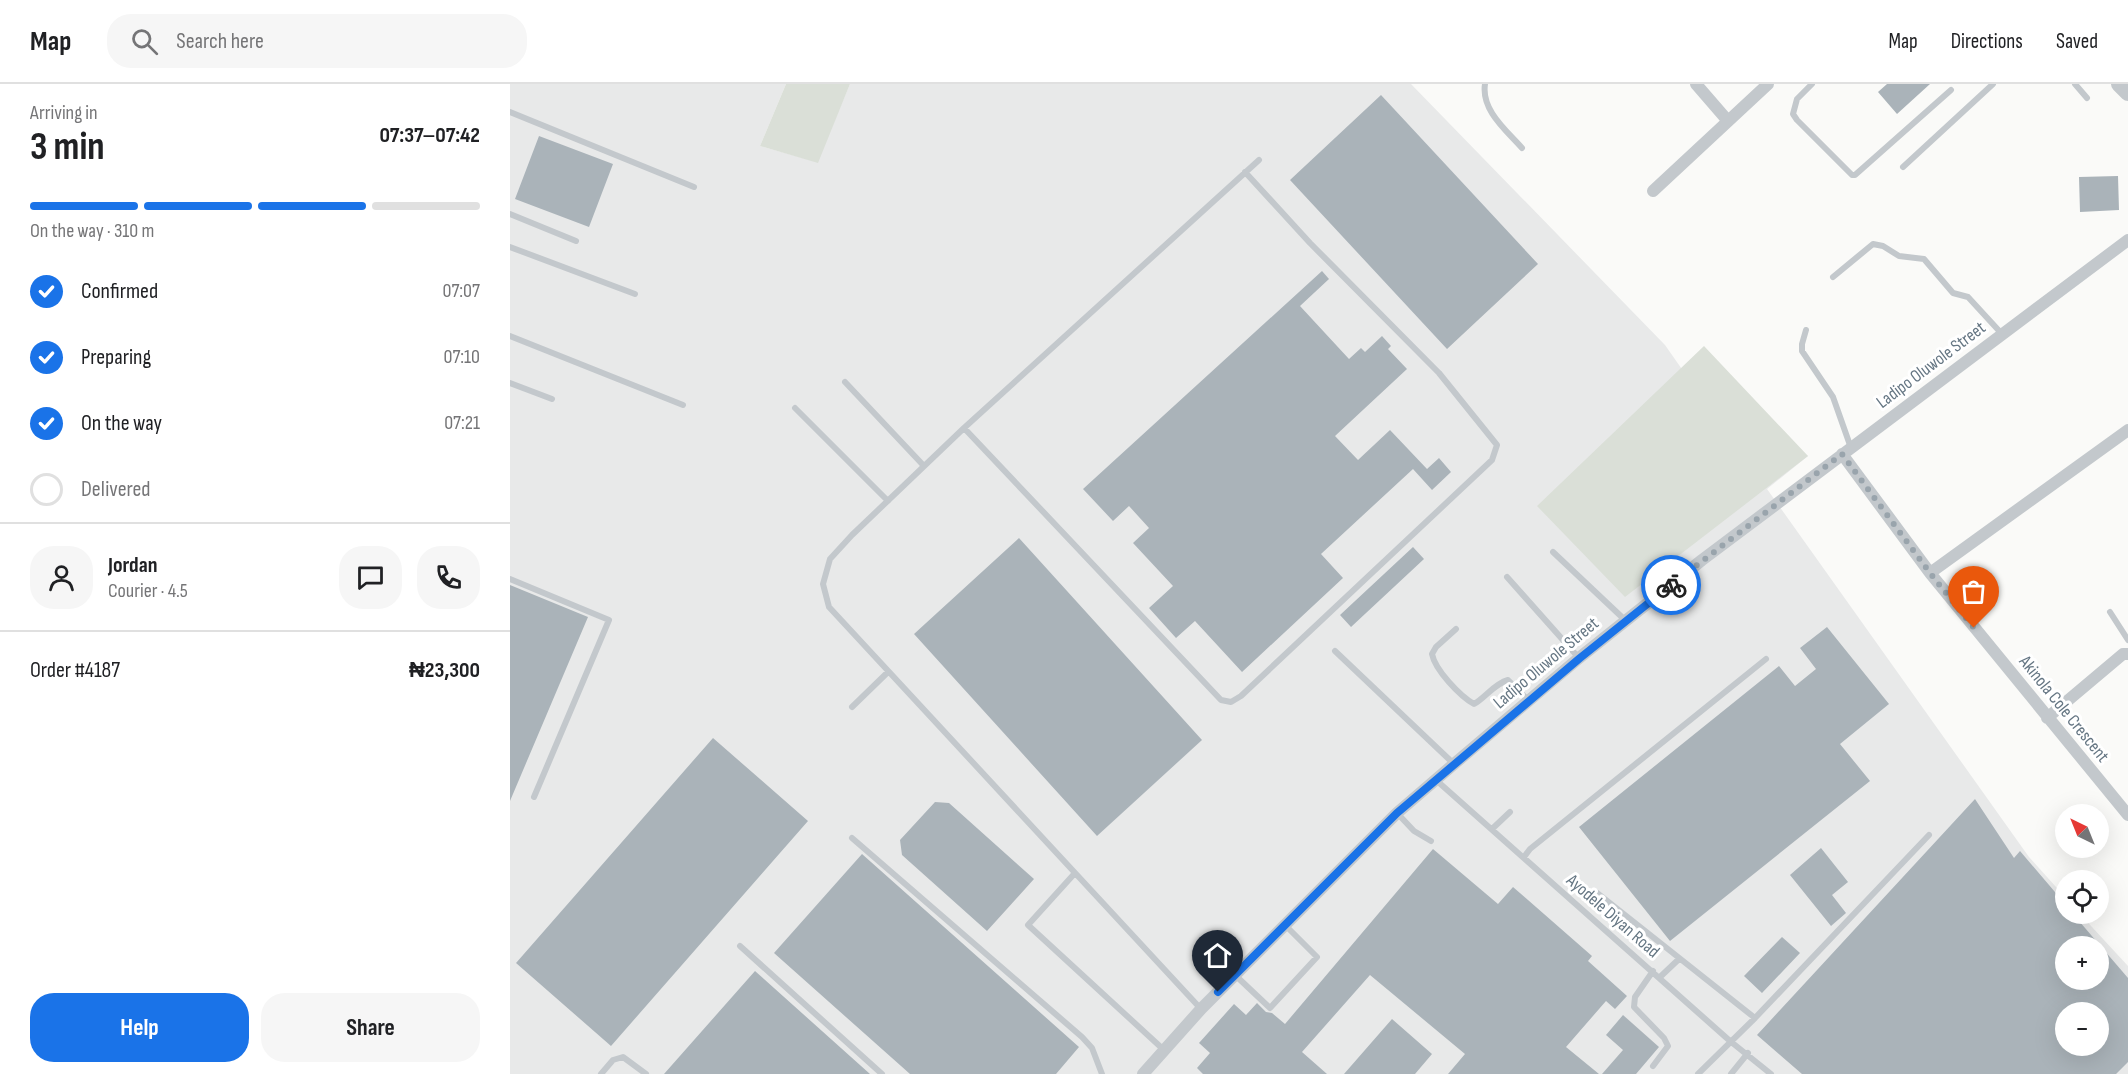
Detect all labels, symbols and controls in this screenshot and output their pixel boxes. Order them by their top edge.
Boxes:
search box [107,14,527,68]
text: Map [30,25,71,58]
icon: search [128,25,161,58]
text: Search here [176,28,264,55]
text: Map [1888,29,1918,54]
text: Directions [1951,29,2023,54]
text: Saved [2056,29,2098,54]
text: Arriving in [30,101,98,125]
text: 07:37–07:42 [379,122,480,149]
text: 3 min [30,124,105,171]
text: On the way · 310 m [30,219,154,243]
icon: check [30,275,63,308]
text: Confirmed [81,278,158,305]
text: 07:07 [443,279,480,303]
street label: Ladipo Oluwole Street [1872,317,1990,413]
icon: check [30,341,63,374]
text: Preparing [81,344,151,371]
text: 07:10 [444,345,480,369]
icon: check [30,407,63,440]
text: On the way [81,410,162,437]
text: 07:21 [444,411,480,435]
text: Delivered [81,476,150,503]
button: person [30,546,93,609]
button: chat [339,546,402,609]
button: phone [417,546,480,609]
text: Jordan [108,552,157,579]
courier [1641,555,1701,615]
pin [1948,566,1999,628]
icon: bike [1655,569,1688,602]
icon: bag [1957,575,1990,608]
text: Courier · 4.5 [108,579,188,603]
street label: Ladipo Oluwole Street [1489,613,1603,713]
street label: Akinola Cole Crescent [2014,651,2114,767]
text: Order #4187 [30,657,120,684]
text: ₦23,300 [409,657,480,684]
north arrow [2055,804,2109,858]
map controls [2055,804,2109,1056]
street label: Ayodele Diyan Road [1561,869,1664,962]
button: locate [2055,870,2109,924]
pin [1192,930,1243,992]
button: + [2055,936,2109,990]
icon: home [1201,939,1234,972]
button: Help [30,993,249,1062]
button: Share [261,993,480,1062]
button: − [2055,1002,2109,1056]

